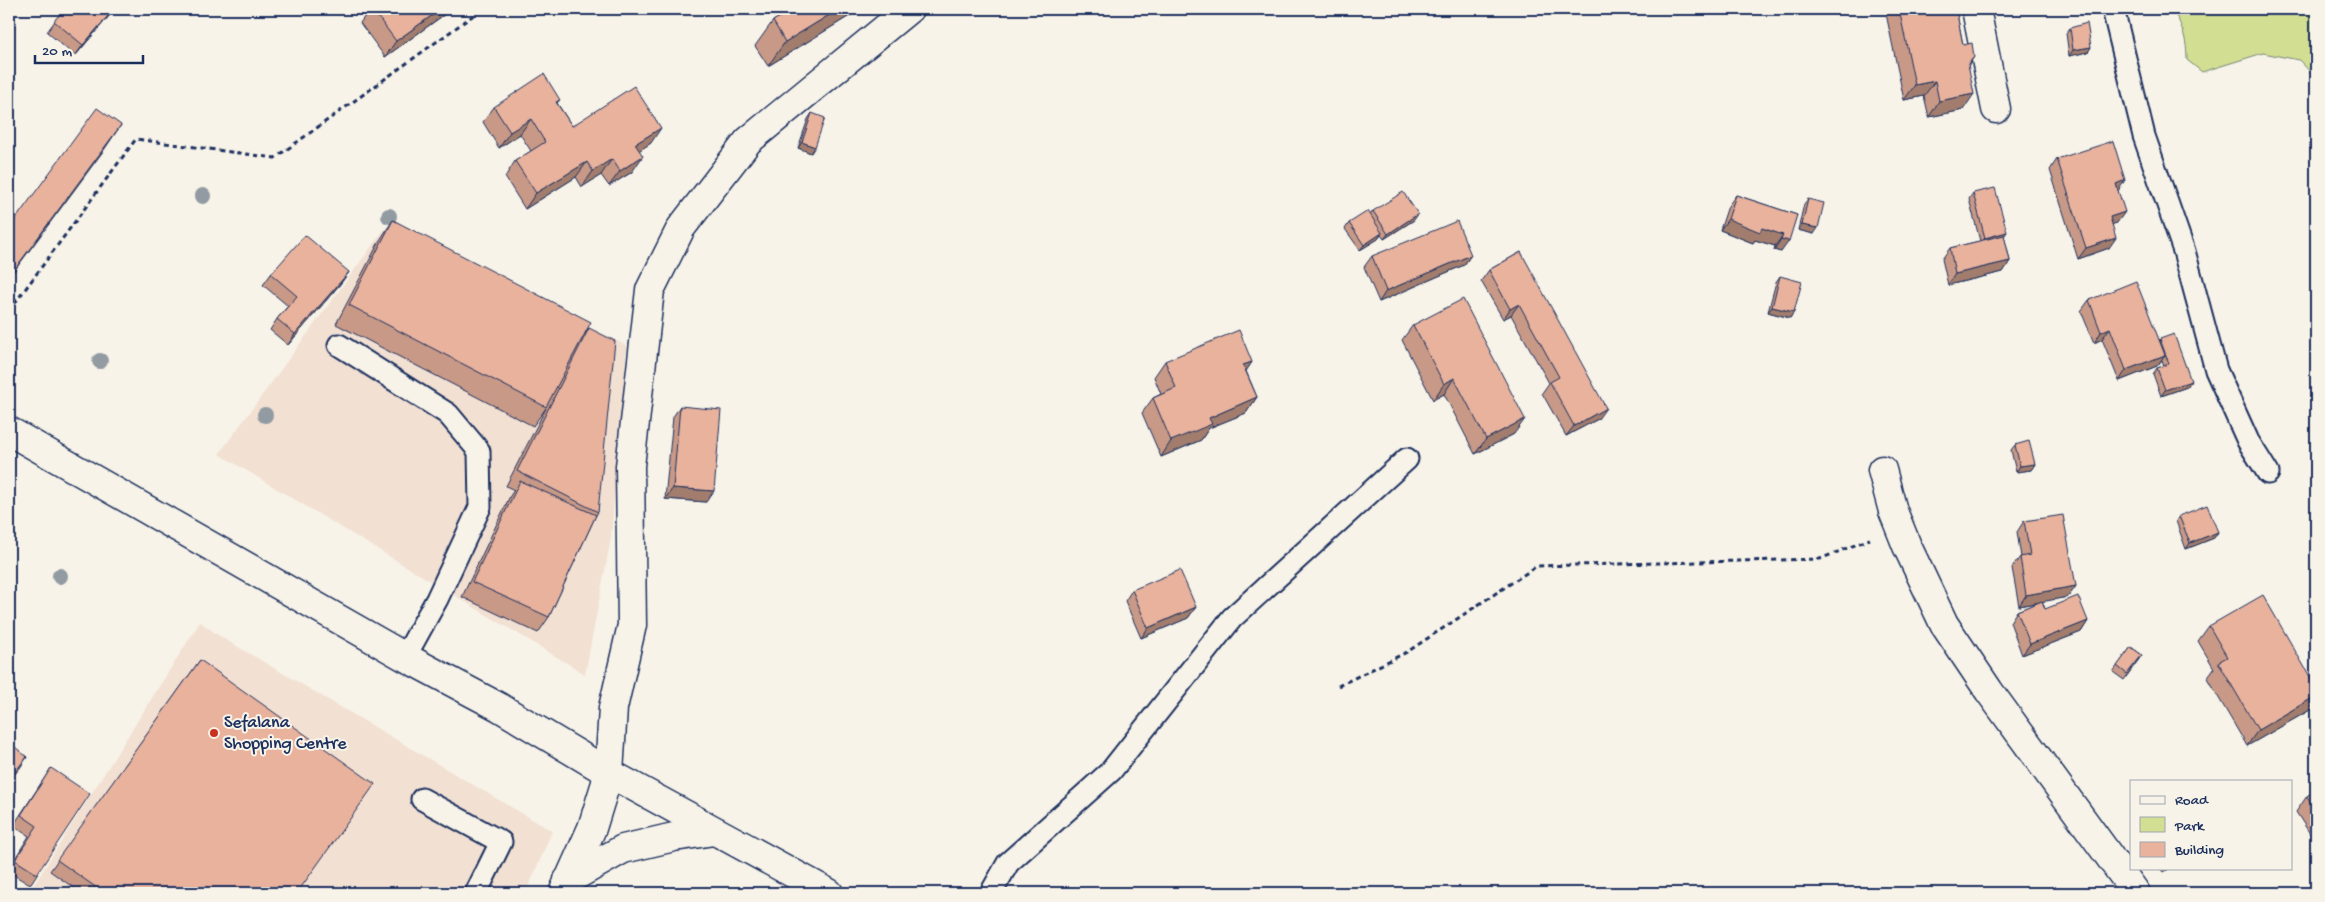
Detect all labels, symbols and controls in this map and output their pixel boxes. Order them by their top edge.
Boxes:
scale bar [35,32,142,64]
text: 20 m [42,43,72,61]
place label: Sefalana Shopping Centre [224,713,347,755]
marker: Sefalana Shopping Centre [208,727,220,739]
legend [2130,780,2292,870]
text: Road [2175,792,2209,810]
text: Park [2174,818,2205,836]
text: Building [2174,842,2224,860]

